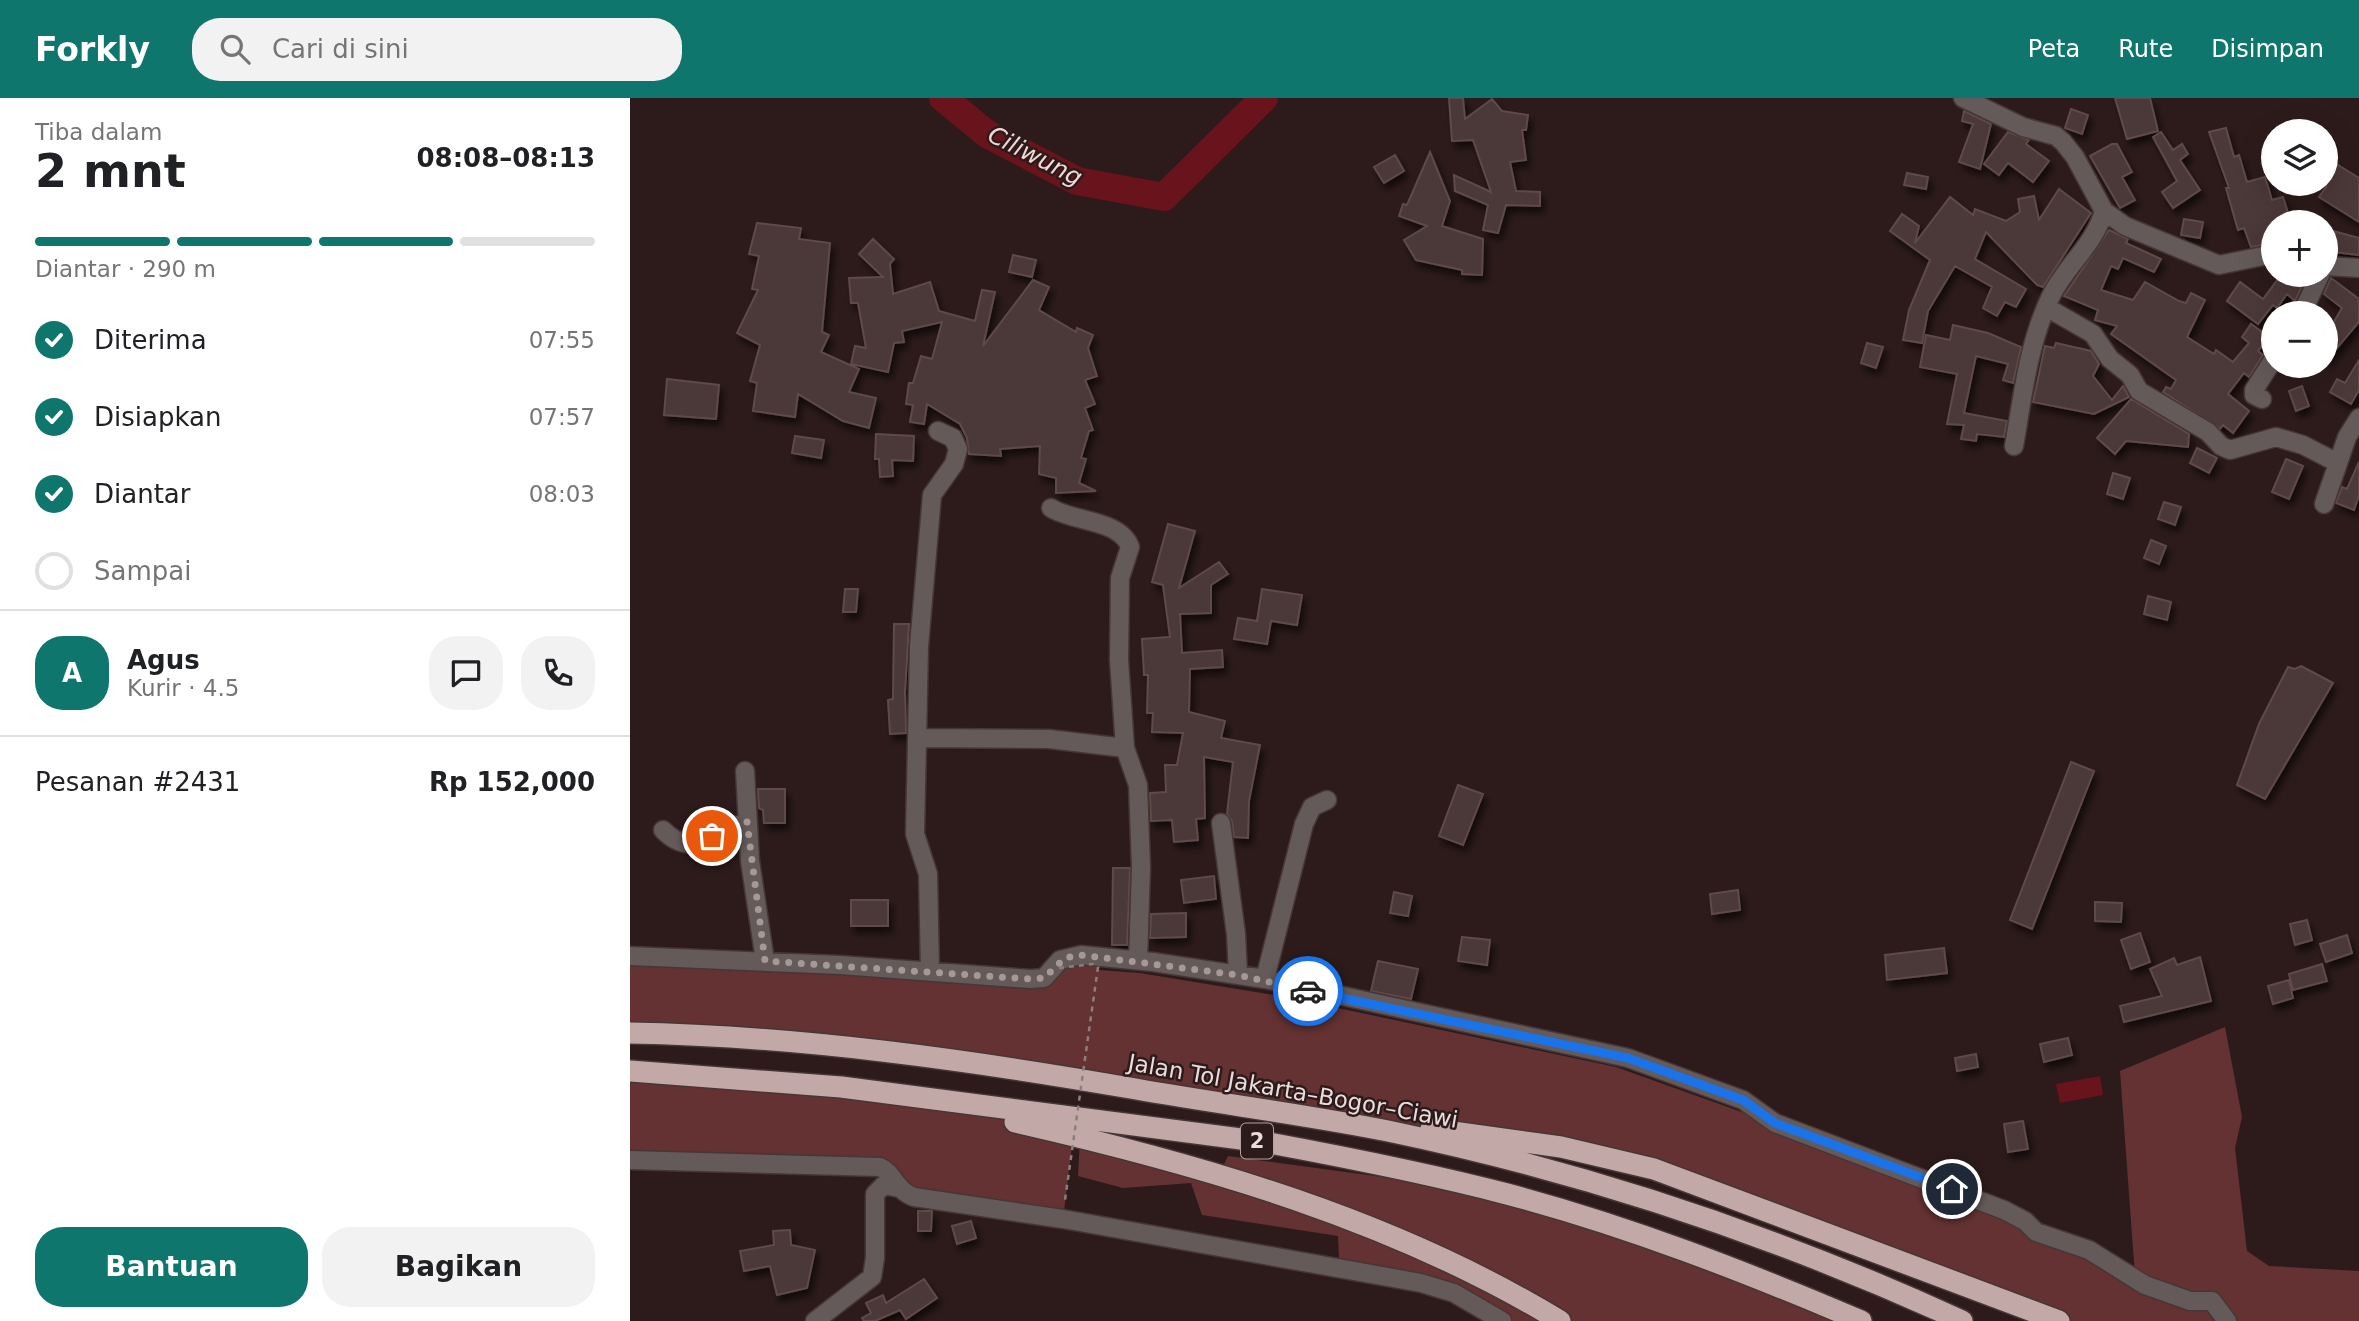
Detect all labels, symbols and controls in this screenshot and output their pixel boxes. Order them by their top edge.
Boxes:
search box [192,18,682,81]
text: Forkly [35,30,150,69]
icon: search [216,30,254,68]
text: Cari di sini [272,34,409,64]
text: Peta [2028,35,2080,63]
text: Rute [2118,35,2173,63]
text: Disimpan [2211,35,2324,63]
text: Tiba dalam [35,119,162,145]
map controls [2261,119,2338,378]
button: layers [2261,119,2338,196]
water label: Ciliwung [983,120,1087,192]
text: 08:08–08:13 [416,143,595,173]
text: 2 mnt [35,144,186,198]
button: + [2261,210,2338,287]
text: Diantar · 290 m [35,256,216,282]
button: − [2261,301,2338,378]
icon: check [35,321,73,359]
text: Diterima [94,325,207,355]
text: 07:55 [529,327,595,353]
icon: check [35,398,73,436]
text: Disiapkan [94,402,221,432]
text: 07:57 [529,404,595,430]
icon: check [35,475,73,513]
text: Diantar [94,479,190,509]
text: 08:03 [529,481,595,507]
text: Sampai [94,556,191,586]
button: chat [429,636,503,710]
button: phone [521,636,595,710]
text: Agus [127,645,200,675]
text: A [62,658,82,688]
text: Kurir · 4.5 [127,675,239,701]
text: Pesanan #2431 [35,767,240,797]
text: Rp 152,000 [429,767,595,797]
pin [682,806,742,866]
icon: bag [693,817,731,855]
courier [1273,956,1343,1026]
icon: car [1289,972,1327,1010]
street label: Jalan Tol Jakarta–Bogor–Ciawi [1124,1049,1460,1133]
road number: 2 [1241,1124,1273,1158]
pin [1922,1159,1982,1219]
icon: home [1933,1170,1971,1208]
button: Bantuan [35,1227,308,1307]
button: Bagikan [322,1227,595,1307]

